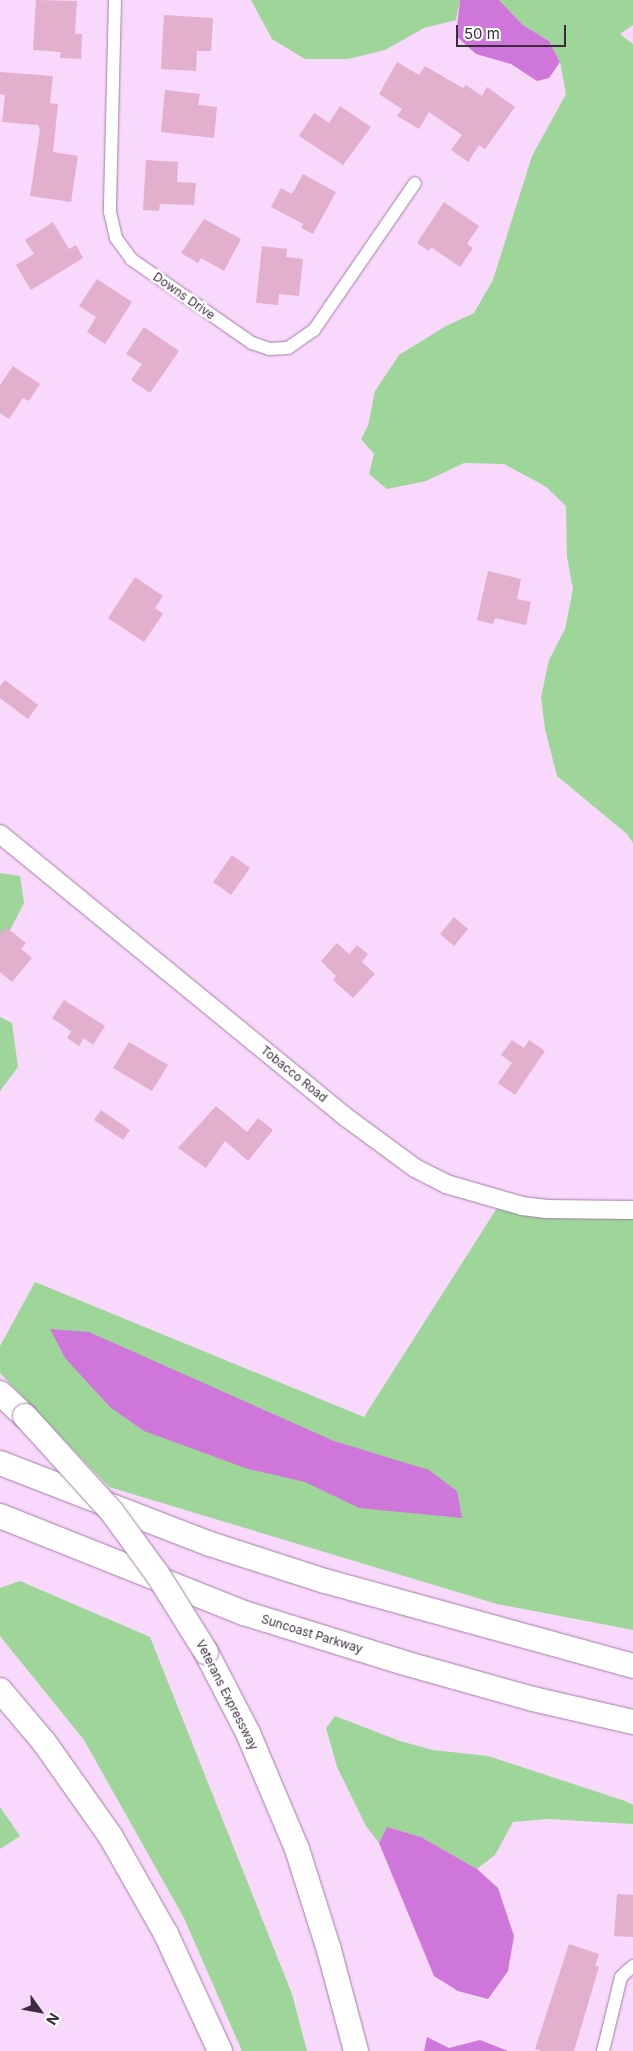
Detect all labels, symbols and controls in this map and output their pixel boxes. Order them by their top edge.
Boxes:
scale bar [458,15,568,47]
text: 50 m [464,24,500,43]
street label: Downs Drive [150,269,218,323]
street label: Tobacco Road [258,1043,330,1105]
street label: Suncoast Parkway [260,1612,364,1656]
street label: Veterans Expressway [193,1637,261,1753]
north arrow [15,1986,65,2036]
text: N [43,2010,63,2028]

